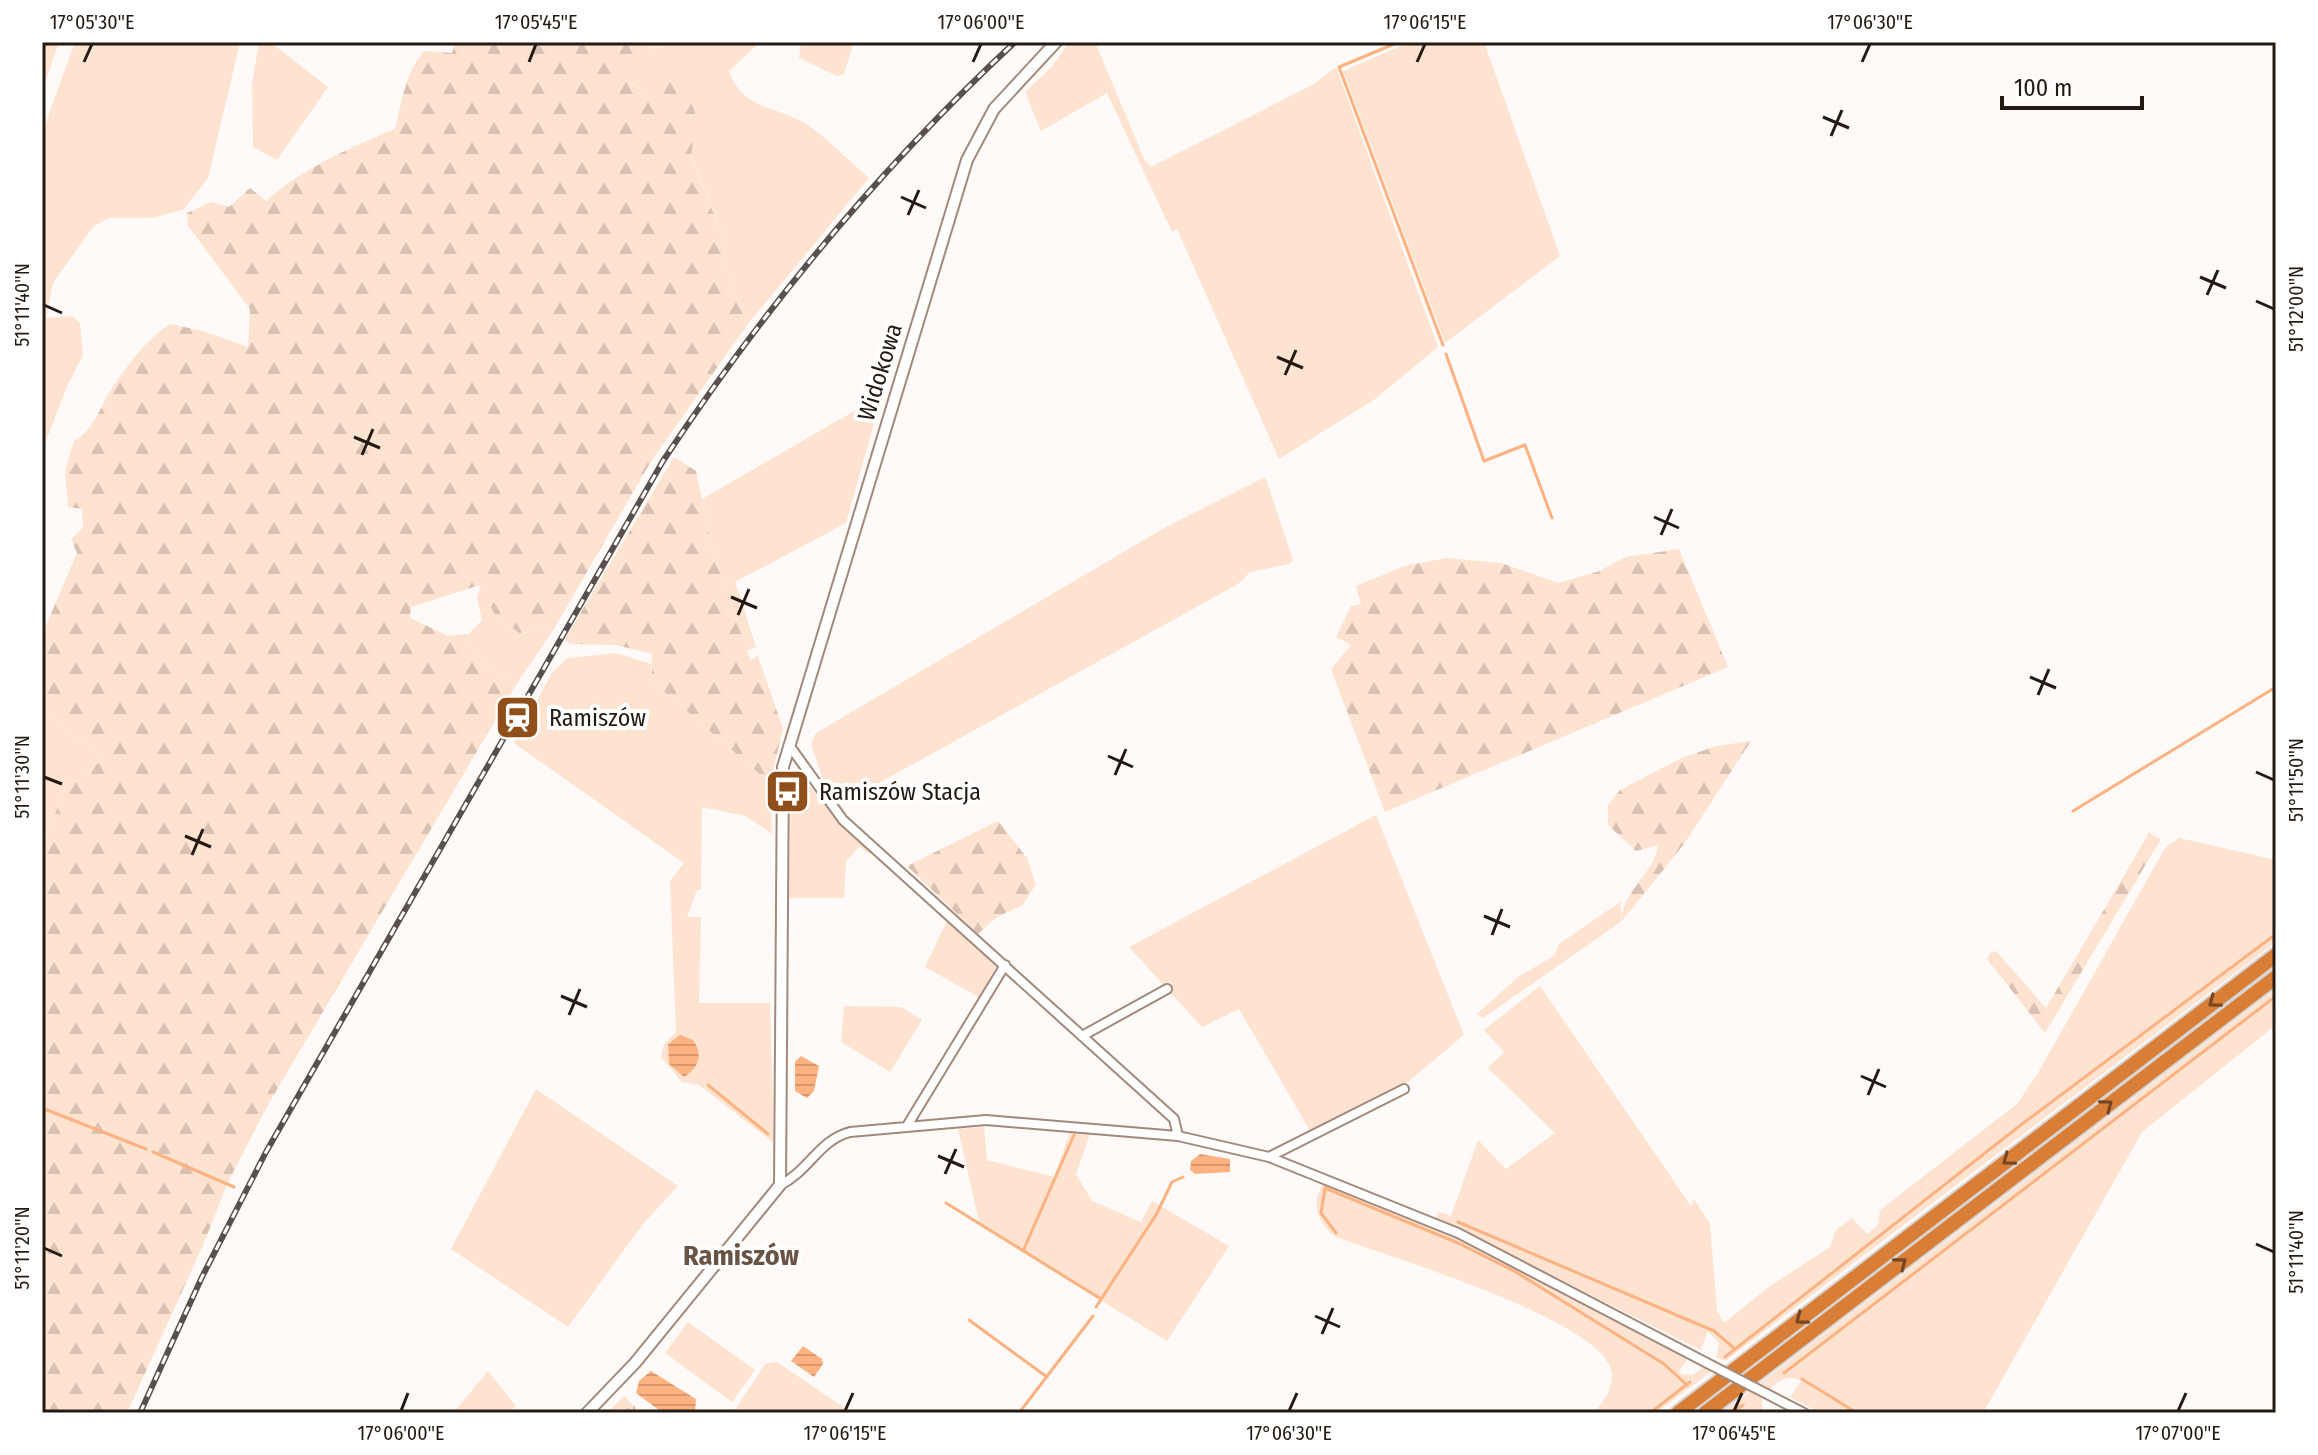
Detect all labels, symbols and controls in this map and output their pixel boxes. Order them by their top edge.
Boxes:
text: 17°05'30"E [50,10,134,34]
text: 17°05'45"E [495,10,577,34]
text: 17°06'00"E [938,10,1024,34]
text: 17°06'15"E [1384,10,1466,34]
text: 17°06'30"E [1827,10,1913,34]
scale bar [2002,60,2142,110]
text: 100 m [2014,74,2072,102]
text: 51°11'40"N [10,263,34,347]
text: 51°12'00"N [2284,266,2308,352]
street label: Widokowa [852,320,908,424]
station icon: Ramiszów [494,694,542,742]
place label: Ramiszów [549,704,646,732]
text: 51°11'30"N [10,735,34,819]
text: 51°11'50"N [2284,738,2308,822]
bus stop icon: Ramiszów Stacja [764,768,812,816]
place label: Ramiszów Stacja [819,778,981,806]
one-way arrow [2208,993,2223,1007]
one-way arrow [2098,1101,2113,1115]
one-way arrow [2002,1151,2017,1165]
text: 51°11'20"N [10,1206,34,1290]
text: 51°11'40"N [2284,1210,2308,1294]
district label: Ramiszów [683,1239,800,1272]
one-way arrow [1892,1259,1907,1273]
one-way arrow [1795,1309,1810,1323]
text: 17°06'00"E [358,1421,444,1445]
text: 17°06'15"E [804,1421,886,1445]
text: 17°06'30"E [1246,1421,1332,1445]
text: 17°06'45"E [1692,1421,1776,1445]
text: 17°07'00"E [2135,1421,2221,1445]

